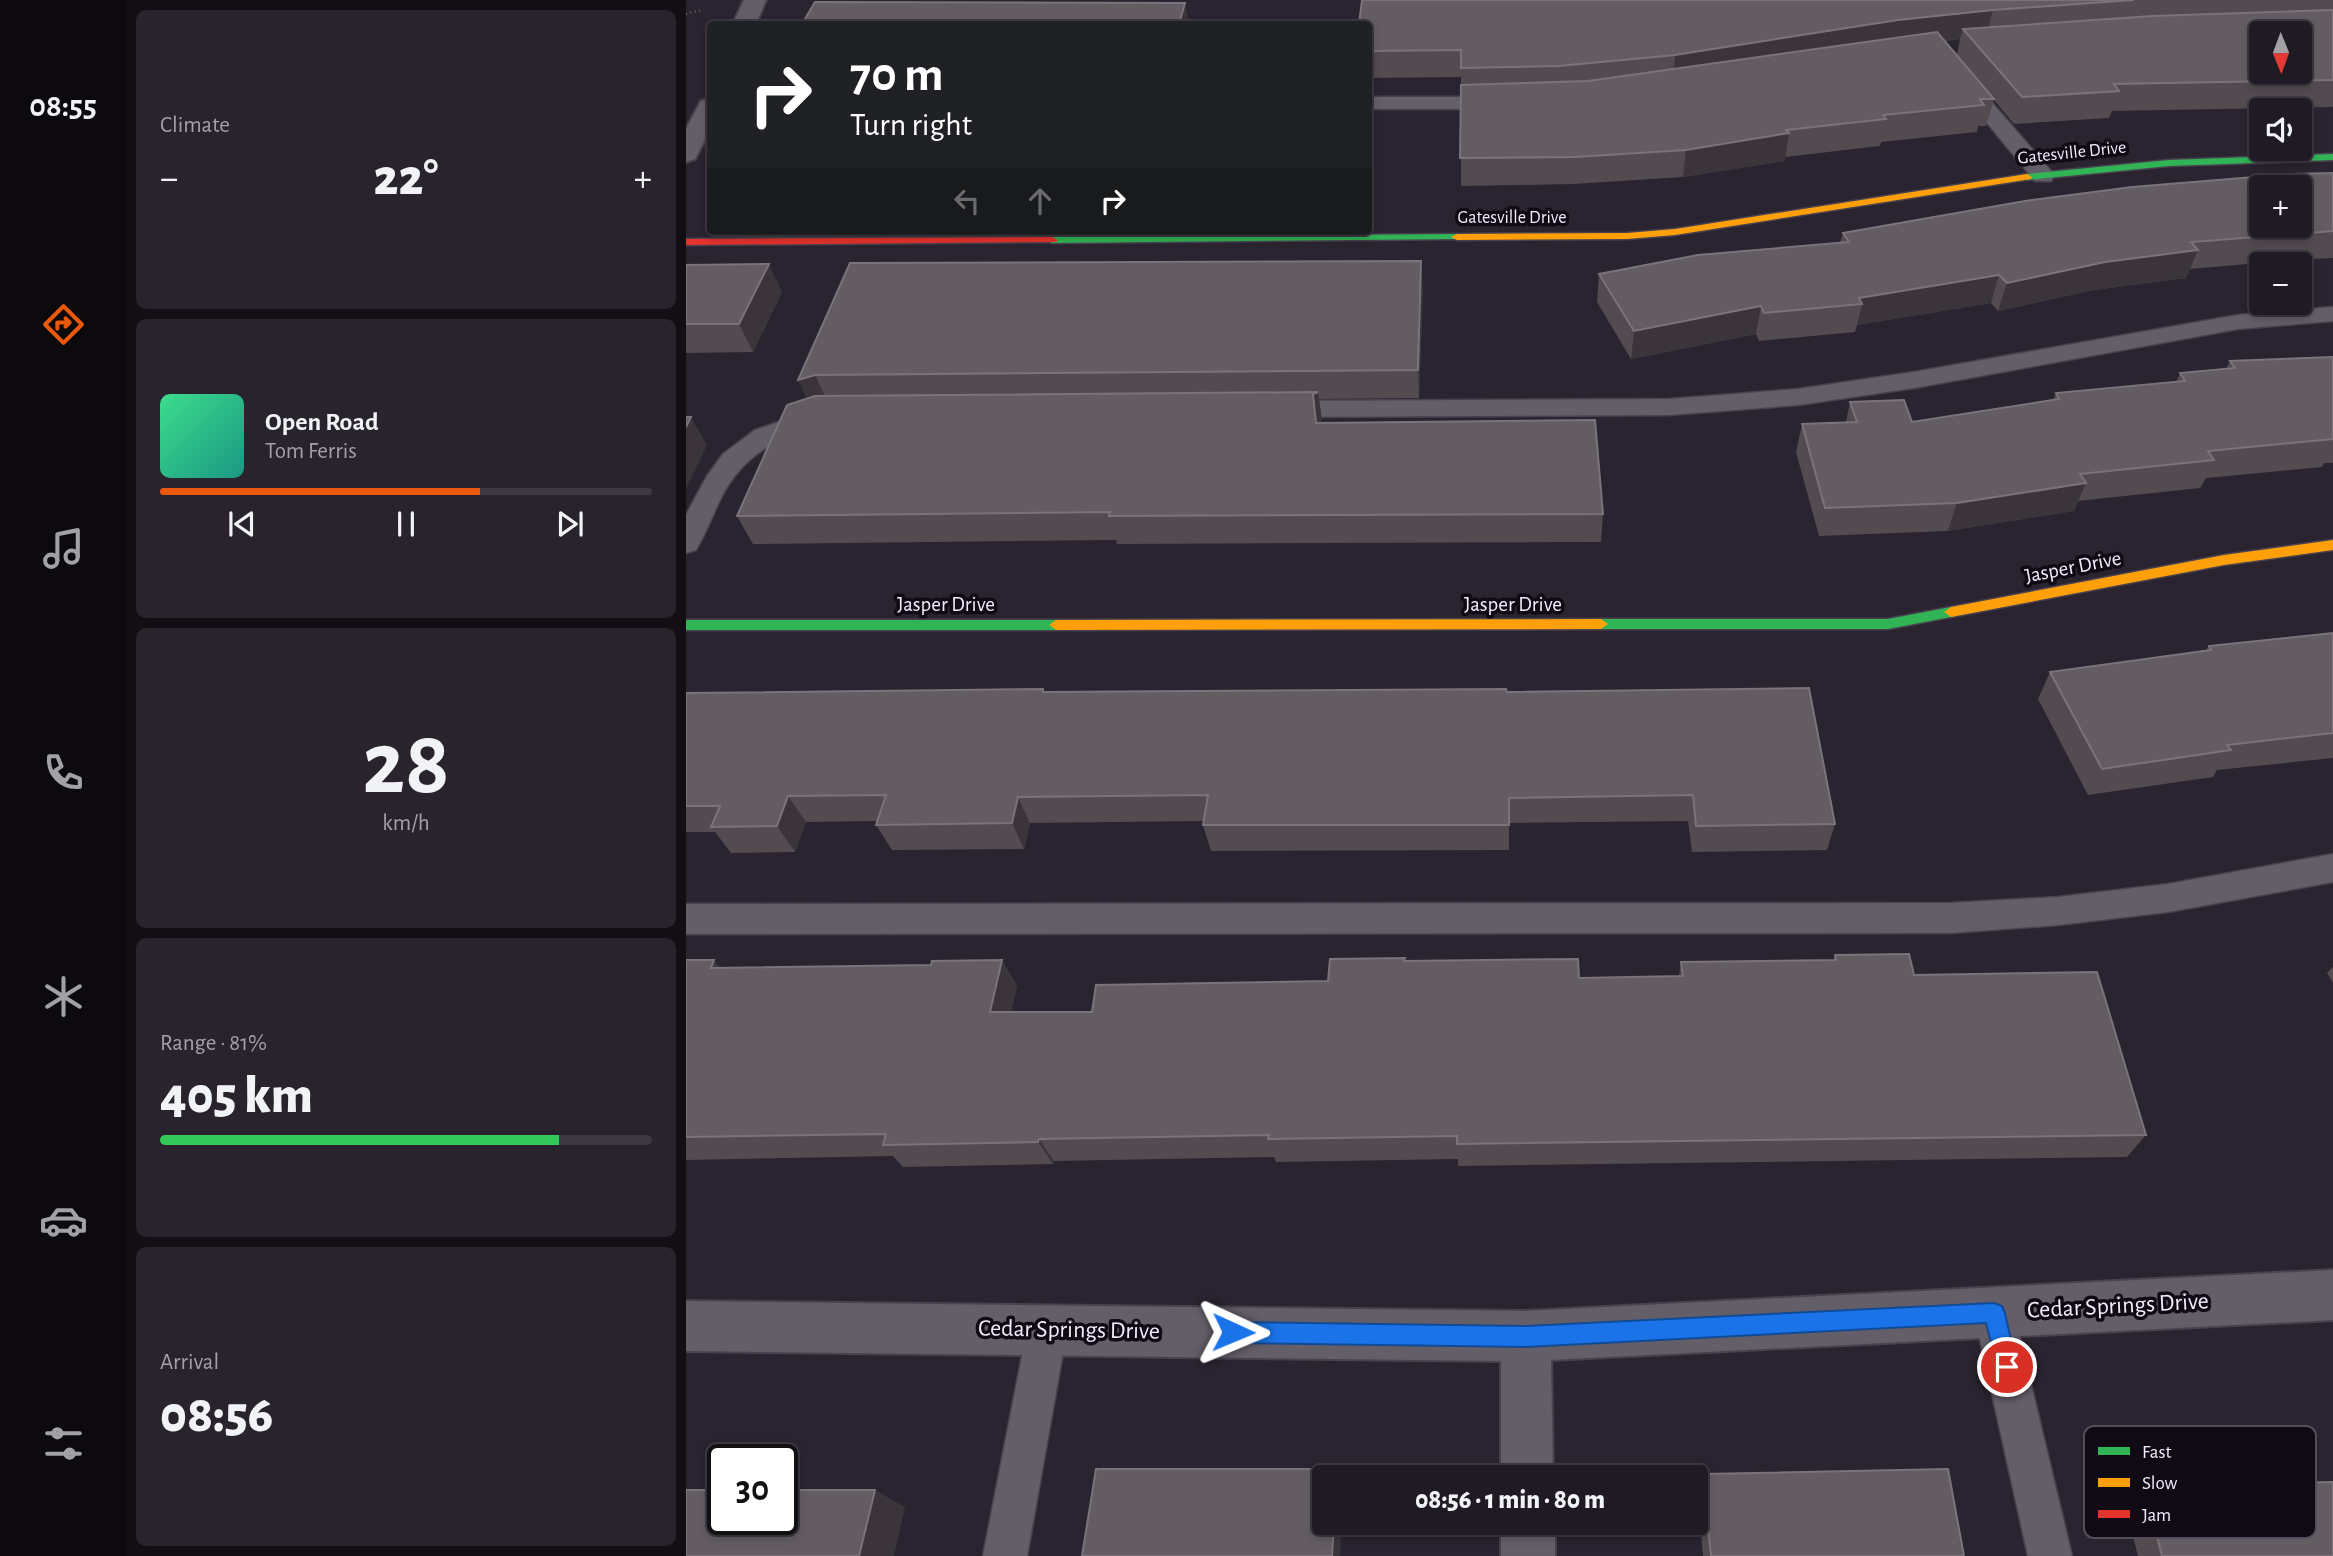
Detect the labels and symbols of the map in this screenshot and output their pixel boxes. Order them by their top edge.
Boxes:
north arrow [2249,21,2312,84]
street label: Gatesville Drive [2017,138,2127,168]
street label: Gatesville Drive [1458,209,1566,227]
street label: Jasper Drive [2023,547,2123,587]
street label: Jasper Drive [897,594,995,615]
street label: Jasper Drive [1464,594,1562,615]
street label: Cedar Springs Drive [2027,1289,2209,1323]
position arrow [1196,1295,1270,1369]
street label: Cedar Springs Drive [978,1316,1160,1344]
pin [1977,1337,2037,1397]
legend [2084,1426,2316,1538]
text: Fast [2142,1443,2172,1462]
speed limit sign: 30 [707,1444,798,1535]
text: Slow [2142,1474,2178,1493]
text: Jam [2142,1506,2171,1525]

